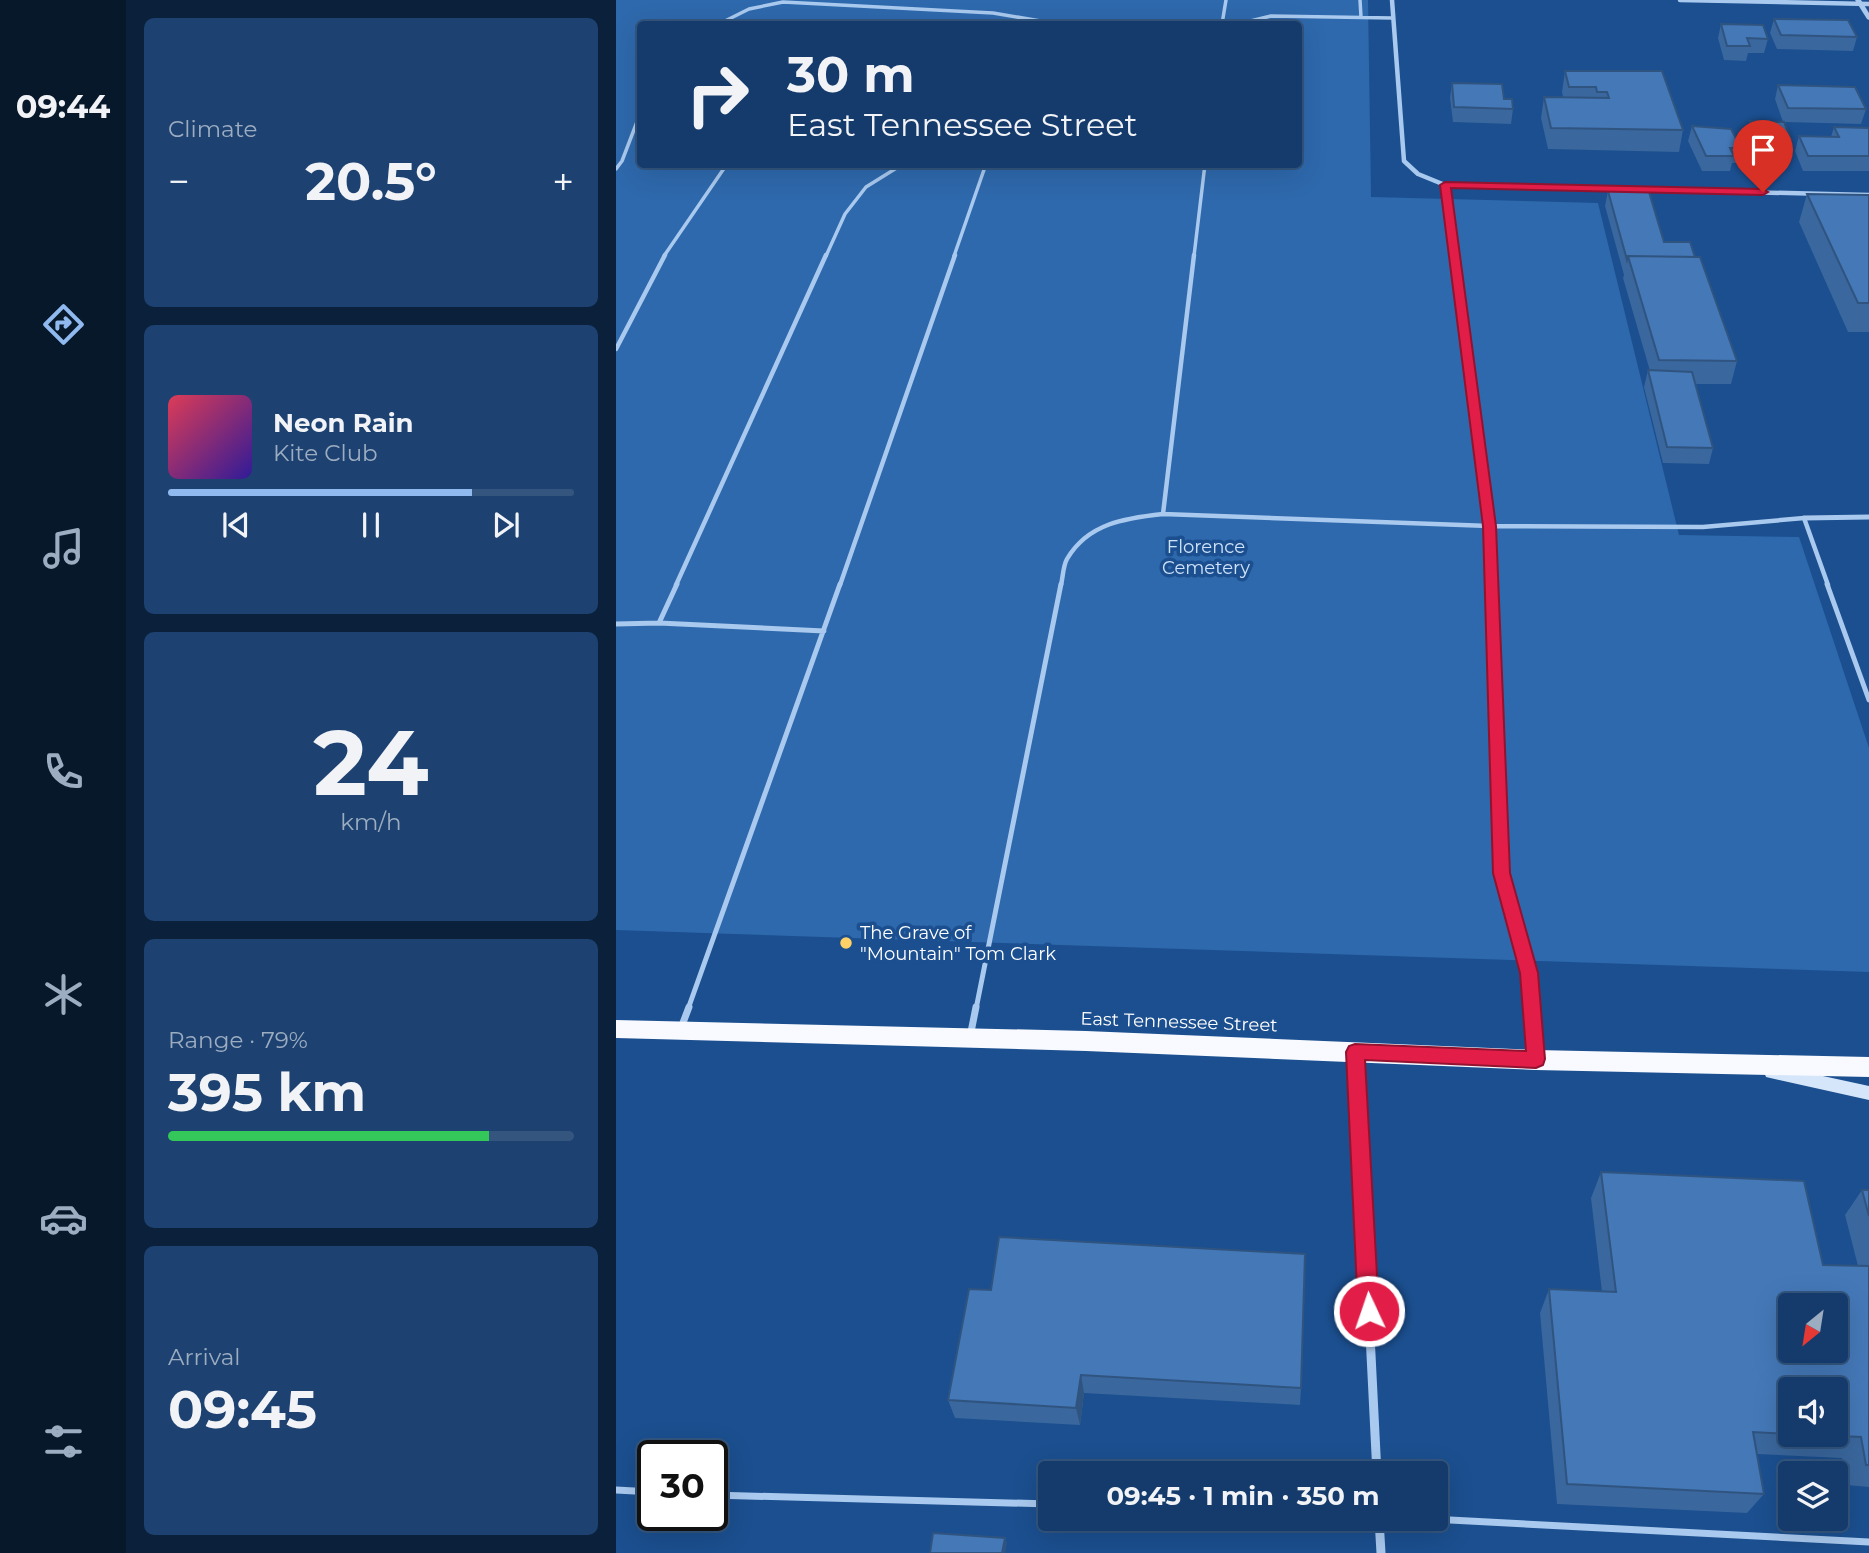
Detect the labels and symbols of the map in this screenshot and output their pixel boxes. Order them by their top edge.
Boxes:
pin [1733,120,1793,192]
park label: Florence Cemetery [1162,536,1250,579]
place label: The Grave of "Mountain" Tom Clark [860,922,1056,965]
marker: The Grave of "Mountain" Tom Clark [838,935,854,951]
street label: East Tennessee Street [1080,1008,1278,1036]
position arrow [1332,1274,1406,1348]
north arrow [1778,1293,1848,1363]
speed limit sign: 30 [637,1440,728,1531]

